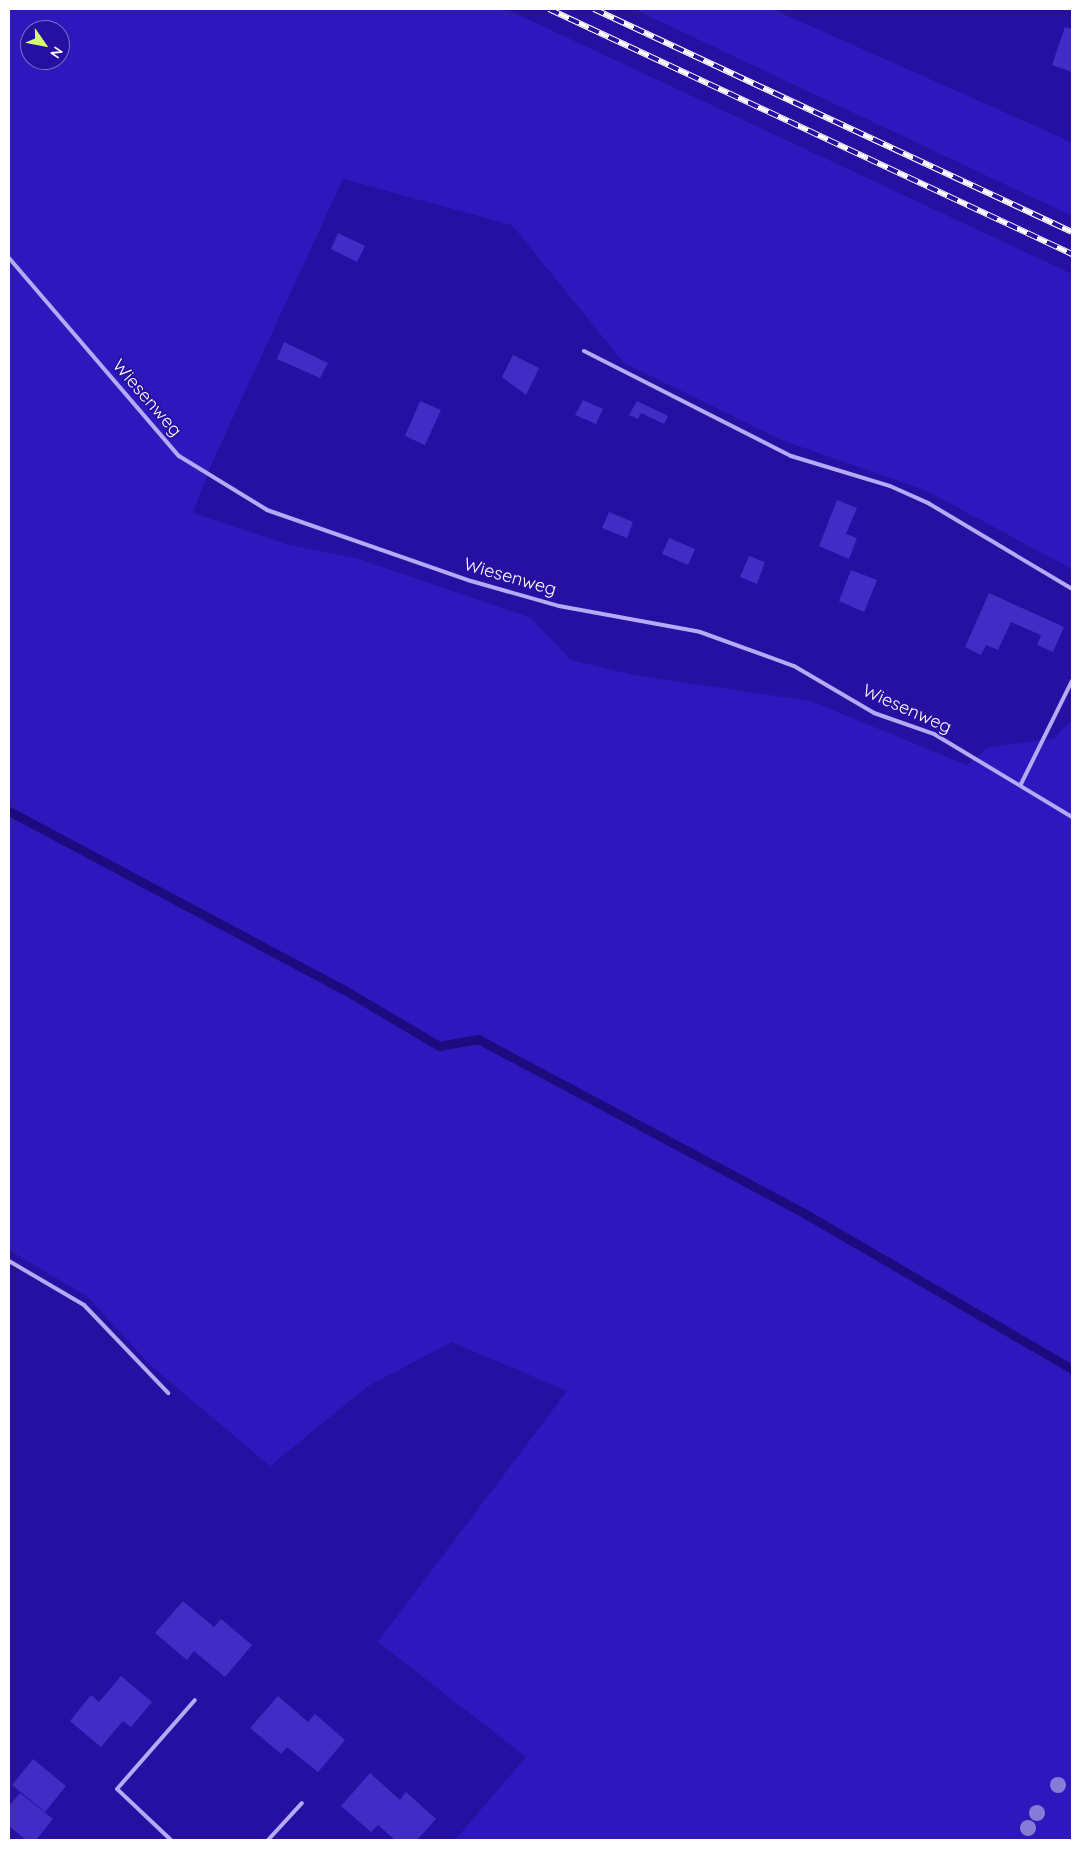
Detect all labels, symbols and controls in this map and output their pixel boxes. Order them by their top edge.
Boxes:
north arrow [20,20,70,70]
text: N [46,43,67,62]
street label: Wiesenweg [108,355,186,441]
street label: Wiesenweg [461,553,559,601]
street label: Wiesenweg [859,680,955,738]

